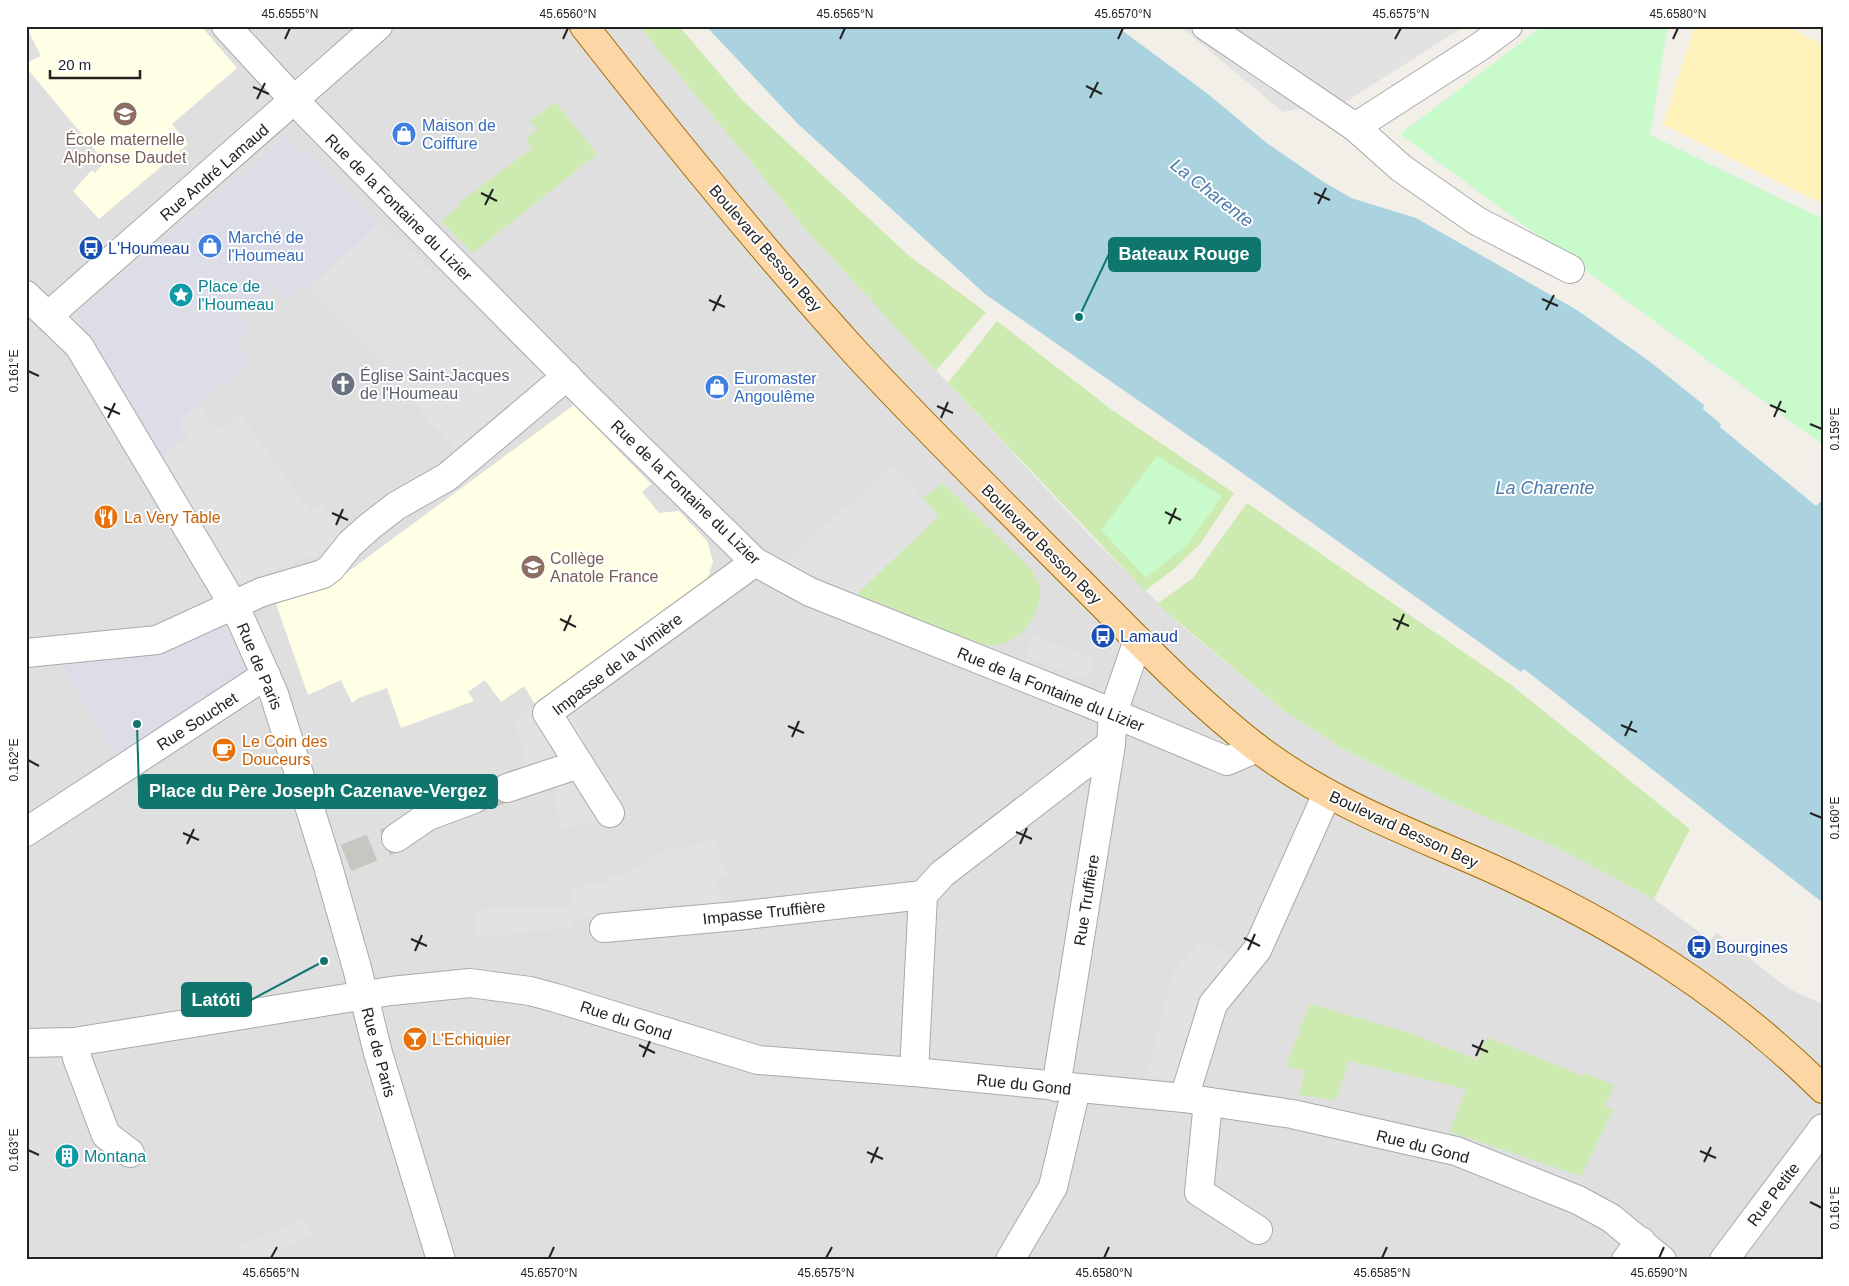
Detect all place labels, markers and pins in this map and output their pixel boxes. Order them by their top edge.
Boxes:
school or university icon: École maternelle Alphonse Daudet [112,101,138,127]
place label: Maison de Coiffure [422,117,496,152]
shop icon: Maison de Coiffure [391,121,417,147]
place label: École maternelle Alphonse Daudet [64,130,187,166]
place label: Marché de l'Houmeau [228,229,304,264]
shop icon: Marché de l'Houmeau [197,233,223,259]
bus stop icon: L'Houmeau [78,235,104,261]
callout: Bateaux Rouge [1109,238,1260,271]
place label: L'Houmeau [108,240,189,257]
place label: Place de l'Houmeau [198,278,274,313]
place icon: Place de l'Houmeau [168,282,194,308]
place label: Église Saint-Jacques de l'Houmeau [360,366,509,402]
place label: Euromaster Angoulême [734,370,817,405]
church icon: Église Saint-Jacques de l'Houmeau [330,371,356,397]
shop icon: Euromaster Angoulême [704,374,730,400]
restaurant icon: La Very Table [93,504,119,530]
place label: La Very Table [124,509,221,526]
place label: Collège Anatole France [550,550,659,585]
school or university icon: Collège Anatole France [520,554,546,580]
bus stop icon: Lamaud [1090,623,1116,649]
place label: Lamaud [1120,628,1178,645]
place label: Le Coin des Douceurs [242,733,327,768]
cafe icon: Le Coin des Douceurs [211,737,237,763]
callout: Place du Père Joseph Cazenave-Vergez [139,775,497,808]
bus stop icon: Bourgines [1686,934,1712,960]
place label: Bourgines [1716,939,1788,956]
callout: Latóti [182,983,251,1016]
bar icon: L'Echiquier [402,1026,428,1052]
place label: L'Echiquier [432,1031,511,1048]
building icon: Montana [54,1143,80,1169]
place label: Montana [84,1148,146,1165]

